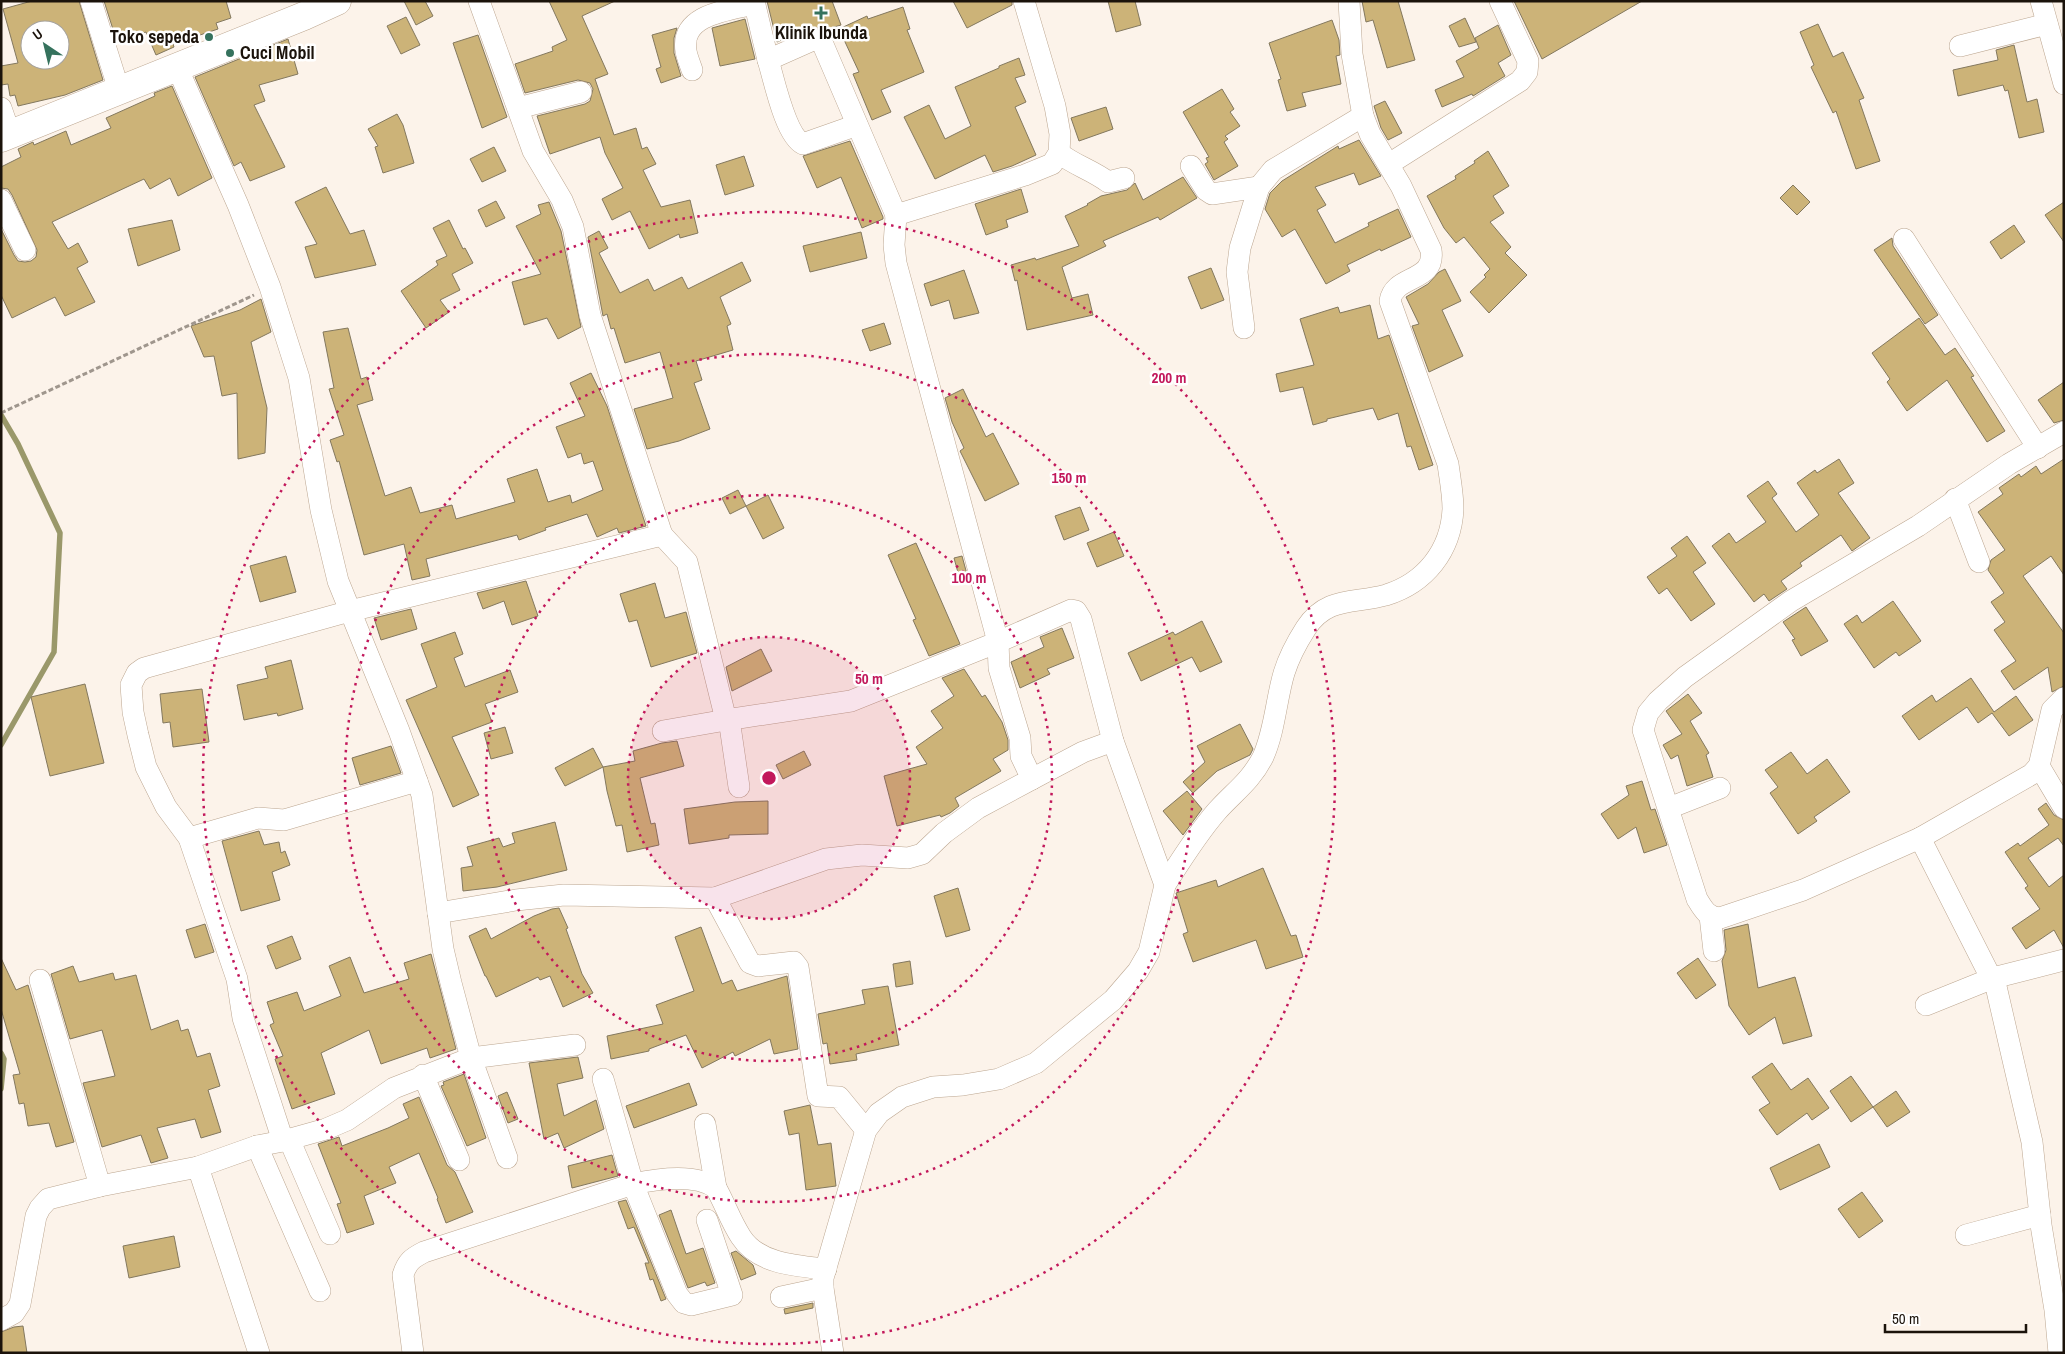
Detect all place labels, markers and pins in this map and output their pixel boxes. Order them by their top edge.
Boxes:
marker: Klinik Ibunda [814,6,828,20]
place label: Klinik Ibunda [775,20,868,45]
place label: Toko sepeda [110,24,200,49]
marker: Toko sepeda [203,31,215,43]
place label: Cuci Mobil [240,40,315,65]
marker: Cuci Mobil [224,47,236,59]
centre of rings [760,769,778,787]

